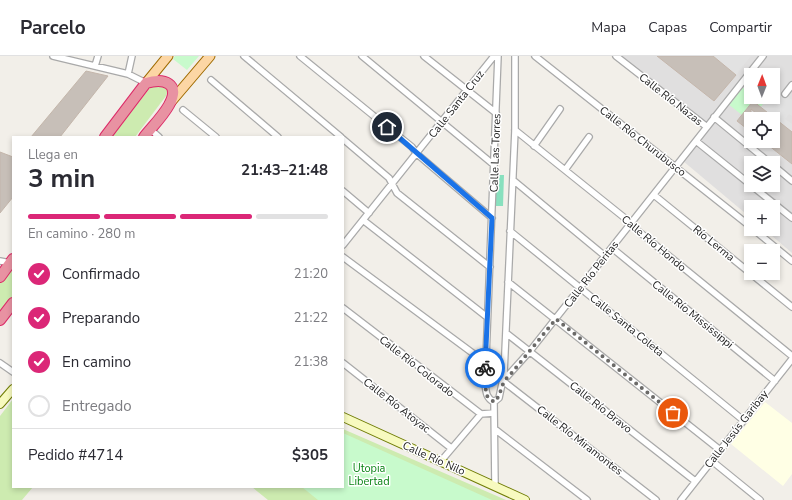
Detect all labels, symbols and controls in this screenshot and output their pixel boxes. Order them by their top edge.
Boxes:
text: Parcelo [20,15,86,41]
text: Mapa [591,18,626,37]
text: Capas [648,18,687,37]
text: Compartir [709,18,772,37]
street label: Calle Santa Cruz [425,67,488,141]
north arrow [744,68,780,104]
map controls [744,68,780,280]
street label: Calle Río Nazas [636,70,706,129]
street label: Calle Río Churubusco [596,103,689,180]
pin [370,110,404,144]
button: locate [744,112,780,148]
street label: Calle Las Torres [487,113,504,193]
icon: home [376,116,398,138]
text: Llega en [28,146,78,164]
button: layers [744,156,780,192]
text: 21:43–21:48 [241,160,328,180]
text: 3 min [28,161,95,196]
button: + [744,200,780,236]
street label: Calle Río Hondo [618,212,689,275]
street label: Río Lerma [690,222,738,265]
text: En camino · 280 m [28,225,135,243]
street label: Calle Río Peritas [561,238,622,311]
button: − [744,244,780,280]
icon: check [28,263,50,285]
text: Confirmado [62,264,140,284]
text: 21:20 [294,265,328,283]
street label: Calle Río Mississippi [649,277,737,352]
street label: Calle Santa Coleta [586,291,667,360]
icon: check [28,307,50,329]
text: Preparando [62,308,140,328]
text: 21:22 [294,309,328,327]
street label: Calle Río Colorado [376,332,457,401]
courier [465,348,505,388]
icon: check [28,351,50,373]
text: En camino [62,352,131,372]
text: 21:38 [294,353,328,371]
icon: bike [474,357,496,379]
street label: Calle Río Atoyac [360,374,433,436]
street label: Calle Río Bravo [566,378,635,437]
street label: Calle Jesús Garibay [701,387,772,471]
text: Entregado [62,396,132,416]
pin [656,396,690,430]
street label: Calle Río Miramontes [534,402,626,479]
icon: bag [662,402,684,424]
street label: Calle Río Nilo [400,438,467,479]
text: Pedido #4714 [28,445,123,465]
text: $305 [292,445,328,465]
park label: Utopia Libertad [348,461,390,489]

